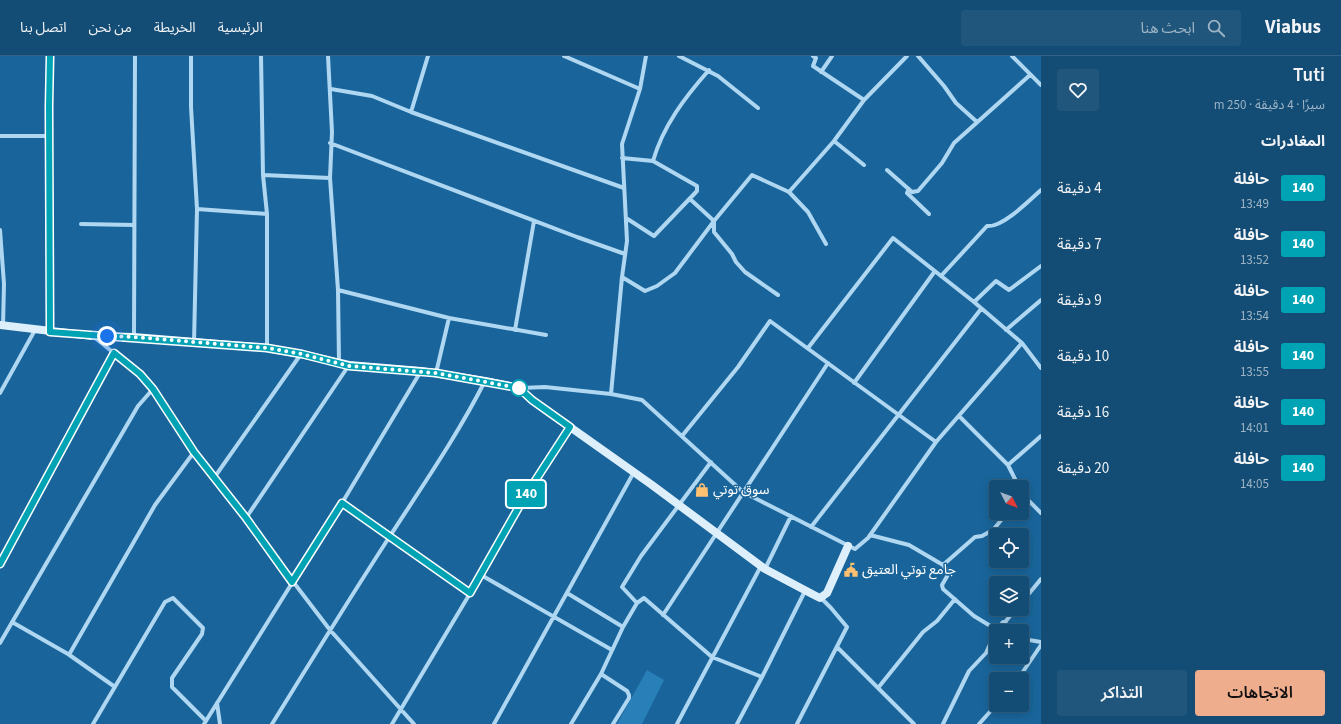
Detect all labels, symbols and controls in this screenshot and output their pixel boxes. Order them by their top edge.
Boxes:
search box [961,10,1241,46]
text: Viabus [1265,14,1321,41]
icon: search [1205,17,1227,39]
text: اتصل بنا [20,18,66,38]
text: من نحن [88,18,132,38]
text: الخريطة [154,18,196,38]
text: الرئيسية [218,18,263,38]
text: ابحث هنا [1140,18,1195,39]
text: Tuti [1293,62,1325,89]
button: heart [1057,69,1099,111]
text: سيرًا · 4 دقيقة · 250 m [1214,96,1325,114]
text: المغادرات [1261,131,1325,152]
text: حافلة [1234,169,1269,190]
text: 4 دقيقة [1057,178,1102,199]
text: 140 [1292,178,1314,198]
text: 13:49 [1240,195,1269,213]
text: حافلة [1234,225,1269,246]
text: 7 دقيقة [1057,234,1102,255]
text: 140 [1292,234,1314,254]
text: 13:52 [1240,251,1269,269]
text: حافلة [1234,281,1269,302]
text: 9 دقيقة [1057,290,1102,311]
text: 140 [1292,290,1314,310]
text: 13:54 [1240,307,1269,325]
your location [97,326,117,346]
text: حافلة [1234,337,1269,358]
text: 10 دقيقة [1057,346,1109,367]
text: 140 [1292,346,1314,366]
text: 13:55 [1240,363,1269,381]
unlabelled marker [510,379,528,397]
text: حافلة [1234,393,1269,414]
text: 16 دقيقة [1057,402,1109,423]
text: 140 [1292,402,1314,422]
text: 14:01 [1240,419,1269,437]
text: حافلة [1234,449,1269,470]
text: 20 دقيقة [1057,458,1109,479]
text: 140 [1292,458,1314,478]
text: 14:05 [1240,475,1269,493]
place label: سوق توتي [713,480,770,500]
north arrow [989,480,1029,520]
map controls [989,480,1029,712]
line badge: 140 [503,481,549,507]
shop icon: سوق توتي [694,482,710,498]
text: 140 [515,484,537,504]
button: locate [989,528,1029,568]
place label: جامع توتي العتيق [862,560,956,580]
public building icon: جامع توتي العتيق [843,562,859,578]
button: layers [989,576,1029,616]
button: + [989,624,1029,664]
button: التذاكر [1057,670,1187,716]
button: الاتجاهات [1195,670,1325,716]
button: − [989,672,1029,712]

